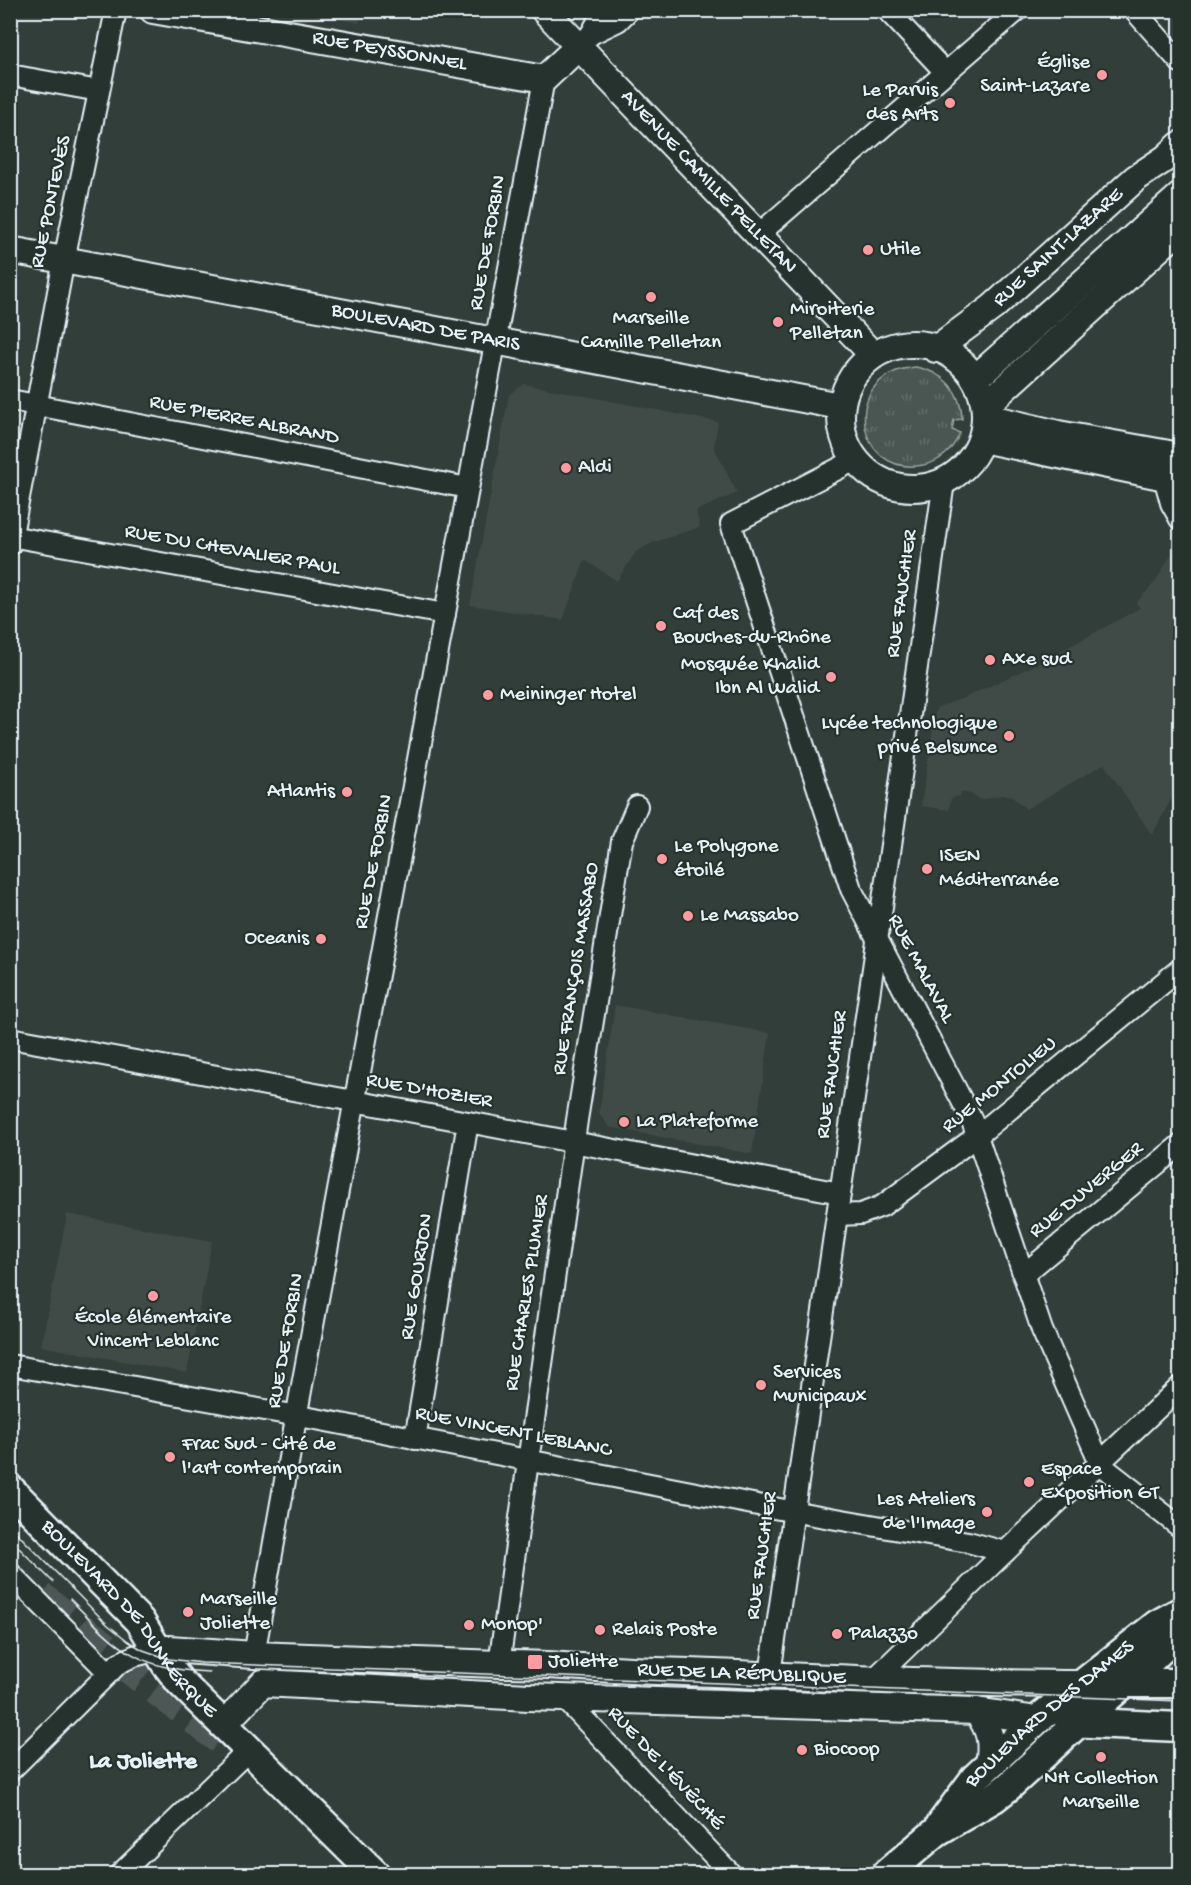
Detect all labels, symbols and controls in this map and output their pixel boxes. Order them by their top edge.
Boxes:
street label: RUE PEYSSONNEL [310,26,470,78]
place label: Église Saint-Lazare [980,51,1091,100]
marker: Église Saint-Lazare [1095,68,1109,82]
place label: Le Parvis des Arts [862,79,939,128]
street label: AVENUE CAMILLE PELLETAN [615,85,802,280]
marker: Le Parvis des Arts [943,96,957,110]
street label: RUE PONTEVÈS [26,133,78,271]
street label: RUE DE FORBIN [465,173,513,313]
street label: RUE SAINT-LAZARE [988,182,1130,313]
place label: Utile [880,238,922,263]
marker: Utile [861,243,875,257]
marker: Marseille Camille Pelletan [644,290,658,304]
street label: BOULEVARD DE PARIS [328,298,522,358]
place label: Miroiterie Pelletan [789,298,875,347]
place label: Marseille Camille Pelletan [581,307,721,356]
marker: Miroiterie Pelletan [771,315,785,329]
street label: RUE PIERRE ALBRAND [147,390,341,452]
place label: Aldi [578,456,612,481]
marker: Aldi [559,461,573,475]
street label: RUE DU CHEVALIER PAUL [122,520,343,582]
street label: RUE FAUCHIER [882,527,924,660]
place label: Caf des Bouches-du-Rhône [672,602,832,651]
marker: Caf des Bouches-du-Rhône [654,619,668,633]
place label: Axe sud [1002,648,1073,673]
place label: Mosquée Khalid Ibn Al Walid [681,653,821,702]
marker: Axe sud [983,653,997,667]
marker: Mosquée Khalid Ibn Al Walid [824,670,838,684]
place label: Meininger Hotel [500,683,637,708]
marker: Meininger Hotel [481,688,495,702]
place label: Lycée technologique privé Belsunce [821,712,998,761]
marker: Lycée technologique privé Belsunce [1002,729,1016,743]
place label: Atlantis [267,780,336,805]
marker: Atlantis [340,785,354,799]
street label: RUE DE FORBIN [350,792,400,932]
place label: Le Polygone étoilé [674,835,780,884]
place label: ISEN Méditerranée [939,845,1060,894]
marker: Le Polygone étoilé [655,852,669,866]
street label: RUE FRANÇOIS MASSABO [548,861,606,1077]
marker: ISEN Méditerranée [920,862,934,876]
place label: Le Massabo [700,904,799,929]
marker: Le Massabo [681,909,695,923]
street label: RUE MALAVAL [881,910,960,1029]
place label: Oceanis [244,927,310,952]
marker: Oceanis [314,932,328,946]
street label: RUE FAUCHIER [812,1008,854,1141]
street label: RUE MONTOLIEU [937,1032,1063,1140]
street label: RUE D'HOZIER [364,1069,495,1116]
place label: La Plateforme [636,1110,759,1135]
marker: La Plateforme [617,1115,631,1129]
street label: RUE DUVERGER [1025,1137,1150,1245]
street label: RUE CHARLES PLUMIER [500,1192,556,1393]
street label: RUE GOURJON [396,1212,440,1342]
street label: RUE DE FORBIN [263,1271,311,1411]
marker: École élémentaire Vincent Leblanc [146,1289,160,1303]
place label: École élémentaire Vincent Leblanc [75,1306,232,1355]
place label: Services Municipaux [773,1361,867,1410]
marker: Services Municipaux [754,1378,768,1392]
street label: RUE VINCENT LEBLANC [413,1402,615,1465]
place label: Frac Sud - Cité de l'art contemporain [181,1433,342,1482]
marker: Frac Sud - Cité de l'art contemporain [163,1450,177,1464]
place label: Espace Exposition GT [1041,1458,1160,1507]
marker: Espace Exposition GT [1022,1475,1036,1489]
place label: Les Ateliers de l'Image [877,1488,976,1537]
street label: RUE FAUCHIER [742,1489,784,1622]
marker: Les Ateliers de l'Image [980,1505,994,1519]
street label: BOULEVARD DE DUNKERQUE [35,1514,223,1724]
place label: Marseille Joliette [200,1588,278,1637]
marker: Marseille Joliette [181,1605,195,1619]
place label: Monop' [481,1613,543,1638]
marker: Monop' [462,1618,476,1632]
place label: Relais Poste [612,1618,718,1643]
place label: Palazzo [848,1622,918,1647]
marker: Relais Poste [593,1623,607,1637]
marker: Palazzo [830,1627,844,1641]
street label: BOULEVARD DES DAMES [959,1635,1140,1793]
place label: Joliette [548,1650,619,1675]
marker: Joliette [526,1653,544,1671]
street label: RUE DE LA RÉPUBLIQUE [637,1658,847,1691]
street label: RUE DE L'ÉVÊCHÉ [601,1702,729,1837]
place label: Biocoop [813,1738,880,1763]
marker: Biocoop [795,1743,809,1757]
district label: La Joliette [89,1748,199,1777]
marker: NH Collection Marseille [1094,1750,1108,1764]
place label: NH Collection Marseille [1044,1767,1158,1816]

